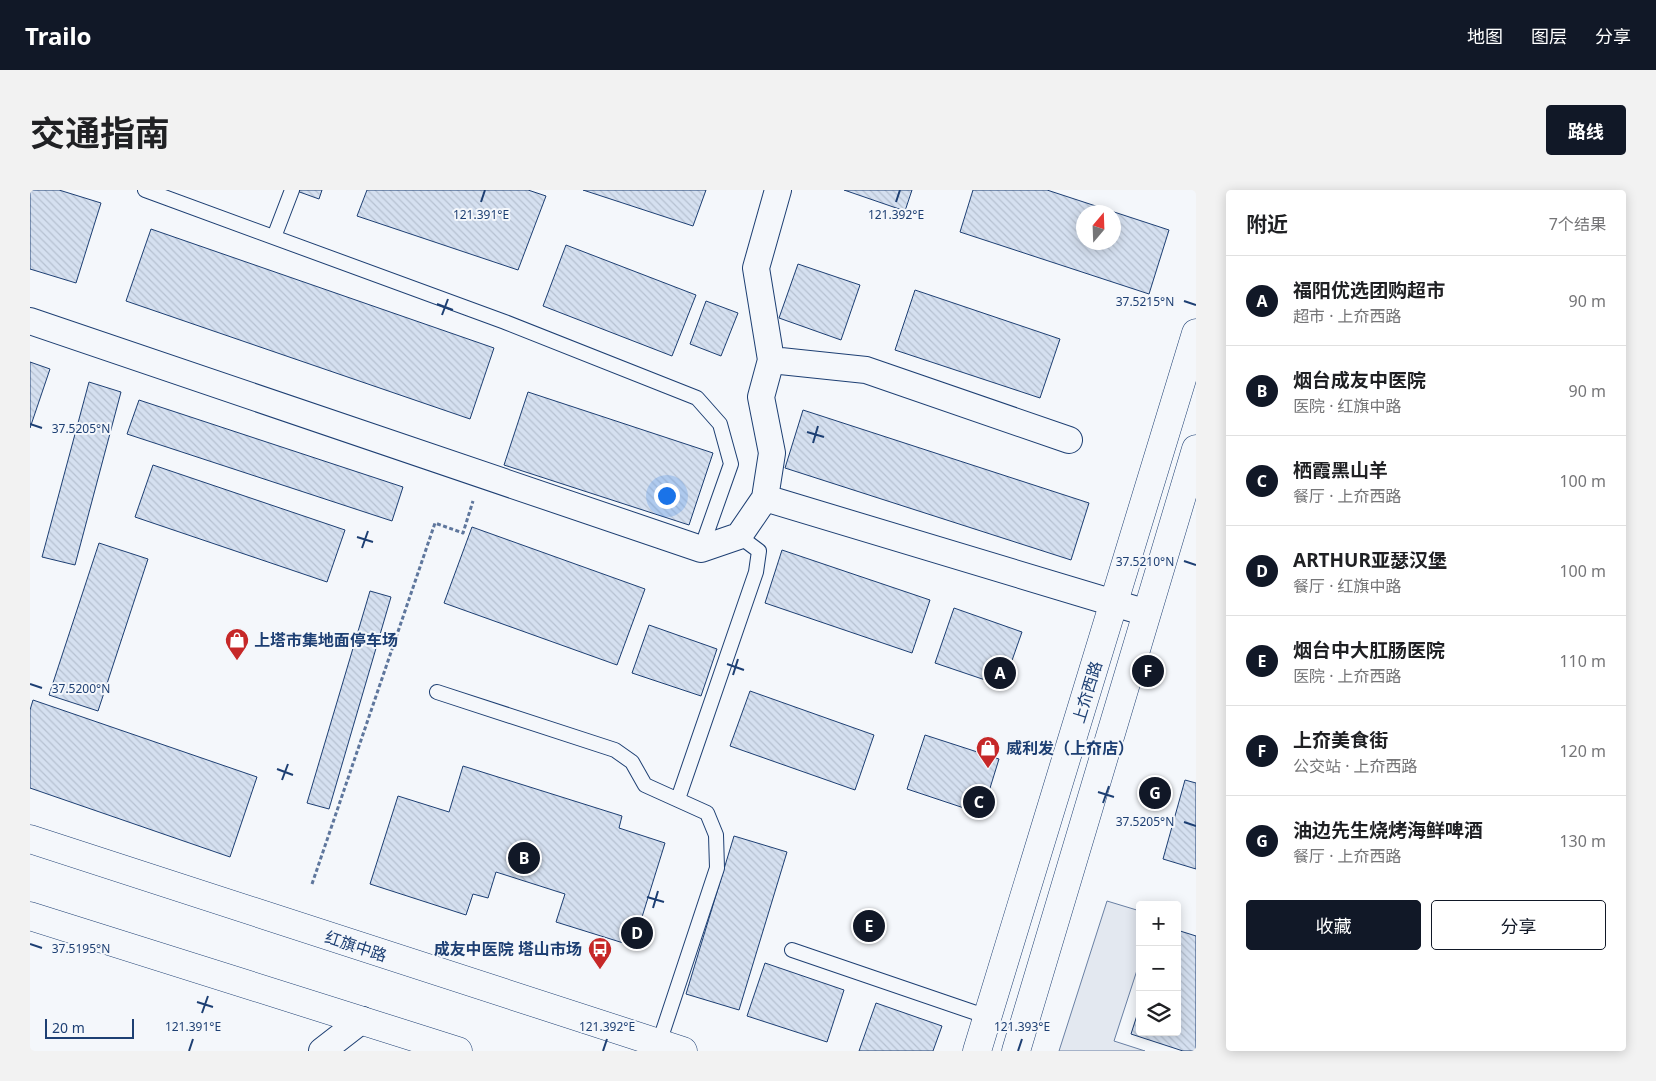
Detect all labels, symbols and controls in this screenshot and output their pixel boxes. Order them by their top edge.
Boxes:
text: Trailo [25,19,92,52]
text: 地图 [1467,24,1503,48]
text: 图层 [1531,24,1567,48]
text: 分享 [1595,24,1631,48]
button: 路线 [1546,105,1626,155]
text: 交通指南 [30,109,170,156]
north arrow [1076,205,1121,250]
text: 121.391°E [453,206,509,223]
text: 121.392°E [868,206,924,223]
text: 附近 [1246,210,1288,238]
text: 7个结果 [1549,213,1606,235]
text: 福阳优选团购超市 [1293,277,1445,303]
text: A [1256,290,1268,312]
text: 90 m [1569,290,1606,312]
text: 37.5215°N [1116,293,1174,310]
text: 超市 · 上夼西路 [1293,305,1402,327]
text: 烟台成友中医院 [1293,367,1426,393]
text: B [1257,380,1267,402]
text: 90 m [1569,380,1606,402]
text: 医院 · 红旗中路 [1293,395,1402,417]
text: 37.5205°N [52,420,110,437]
text: 栖霞黑山羊 [1293,457,1388,483]
text: C [1257,470,1267,492]
text: 100 m [1559,470,1606,492]
your location [654,483,680,509]
text: 餐厅 · 上夼西路 [1293,485,1402,507]
text: ARTHUR亚瑟汉堡 [1293,547,1447,573]
text: 37.5210°N [1116,553,1174,570]
text: D [1256,560,1268,582]
text: 100 m [1559,560,1606,582]
text: 餐厅 · 红旗中路 [1293,575,1402,597]
shop icon: 上塔市集地面停车场 [224,627,250,661]
place label: 上塔市集地面停车场 [254,629,398,651]
text: 烟台中大肛肠医院 [1293,637,1445,663]
text: E [1258,650,1266,672]
text: 110 m [1559,650,1606,672]
pin: F [1132,652,1164,690]
pin: A [984,654,1016,692]
street label: 上夼西路 [1067,658,1107,726]
text: 医院 · 上夼西路 [1293,665,1402,687]
text: 37.5200°N [52,680,110,697]
text: 上夼美食街 [1293,727,1388,753]
shop icon: 威利发（上夼店） [975,735,1001,769]
place label: 威利发（上夼店） [1006,737,1134,759]
text: F [1258,740,1266,762]
text: 120 m [1559,740,1606,762]
text: 公交站 · 上夼西路 [1293,755,1418,777]
pin: G [1139,774,1171,812]
pin: C [963,783,995,821]
text: 37.5205°N [1116,813,1174,830]
text: 油边先生烧烤海鲜啤酒 [1293,817,1483,843]
text: G [1256,830,1268,852]
text: 130 m [1559,830,1606,852]
pin: B [508,839,540,877]
text: 餐厅 · 上夼西路 [1293,845,1402,867]
button: 收藏 [1246,900,1421,950]
button: 分享 [1431,900,1606,950]
map controls [1136,901,1181,1036]
button: + [1136,901,1181,946]
pin: E [853,907,885,945]
pin: D [621,914,653,952]
street label: 红旗中路 [322,926,390,966]
bus stop icon: 成友中医院 塔山市场 [587,936,613,970]
place label: 成友中医院 塔山市场 [434,938,582,960]
text: 37.5195°N [52,940,110,957]
button: − [1136,946,1181,991]
button: layers [1136,991,1181,1036]
scale bar [45,1016,134,1039]
text: 20 m [52,1018,85,1037]
text: 121.391°E [165,1018,221,1035]
text: 121.392°E [579,1018,635,1035]
text: 121.393°E [994,1018,1050,1035]

